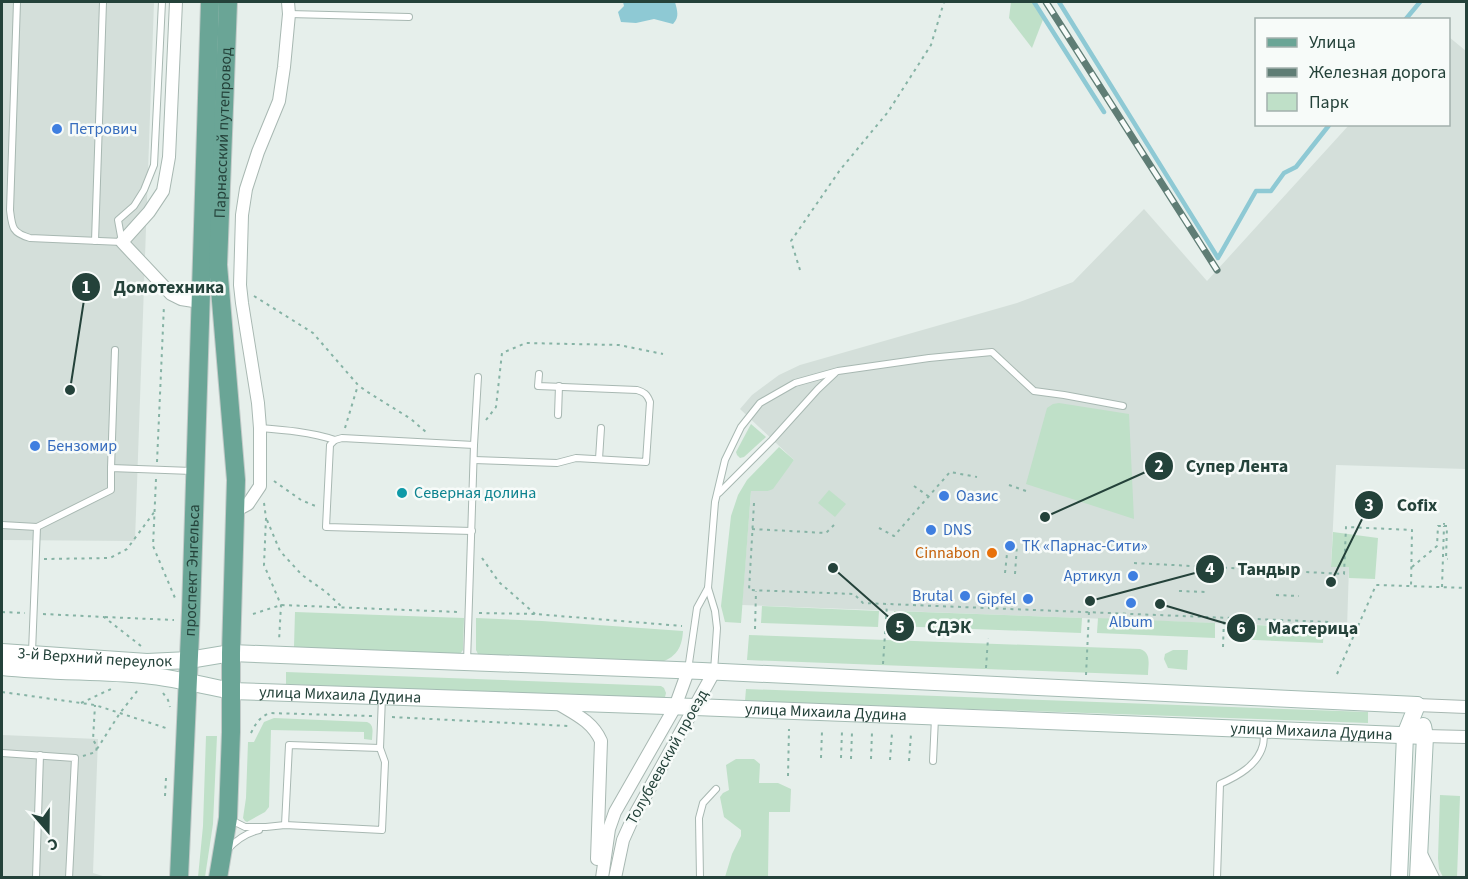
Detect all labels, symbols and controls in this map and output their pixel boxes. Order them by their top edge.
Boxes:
legend [1255,18,1450,126]
text: Улица [1309,30,1356,55]
street label: Парнасский путепровод [209,46,237,219]
text: Железная дорога [1309,60,1446,85]
text: Парк [1309,90,1349,115]
place label: Петрович [69,118,137,140]
marker: Петрович [50,122,64,136]
callout: Домотехника [71,269,236,305]
text: 1 [81,275,91,300]
text: Домотехника [114,275,224,300]
place label: Бензомир [47,435,117,457]
marker: Бензомир [28,439,42,453]
callout: Супер Лента [1144,448,1300,484]
text: 2 [1154,454,1164,479]
text: Супер Лента [1186,454,1288,479]
place label: Северная долина [414,482,536,504]
place label: Оазис [956,485,998,507]
marker: Северная долина [395,486,409,500]
callout: Cofix [1354,487,1449,523]
marker: Оазис [937,489,951,503]
text: 3 [1364,493,1374,518]
text: Cofix [1397,493,1437,518]
street label: проспект Энгельса [179,504,205,637]
place label: DNS [943,519,972,541]
marker: DNS [924,523,938,537]
place label: ТК «Парнас-Сити» [1022,535,1148,557]
marker: ТК «Парнас-Сити» [1003,539,1017,553]
place label: Cinnabon [915,542,980,564]
marker: Cinnabon [985,546,999,560]
callout: Тандыр [1195,551,1312,587]
text: 4 [1205,557,1215,582]
text: Тандыр [1238,557,1300,582]
place label: Артикул [1064,565,1121,587]
marker: Артикул [1126,569,1140,583]
place label: Brutal [912,585,953,607]
place label: Gipfel [977,588,1016,610]
marker: Brutal [958,589,972,603]
marker: Gipfel [1021,592,1035,606]
marker: Album [1124,596,1138,610]
callout: СДЭК [885,609,983,645]
callout: Мастерица [1226,610,1371,646]
place label: Album [1109,611,1153,633]
text: 5 [895,615,905,640]
text: СДЭК [927,615,972,640]
text: 6 [1236,616,1246,641]
text: Мастерица [1268,616,1358,641]
street label: 3-й Верхний переулок [17,642,173,673]
street label: улица Михаила Дудина [259,681,422,709]
street label: Толубеевский проезд [621,685,714,829]
street label: улица Михаила Дудина [744,698,907,726]
street label: улица Михаила Дудина [1230,717,1393,746]
north arrow [18,801,78,861]
text: С [45,832,61,856]

